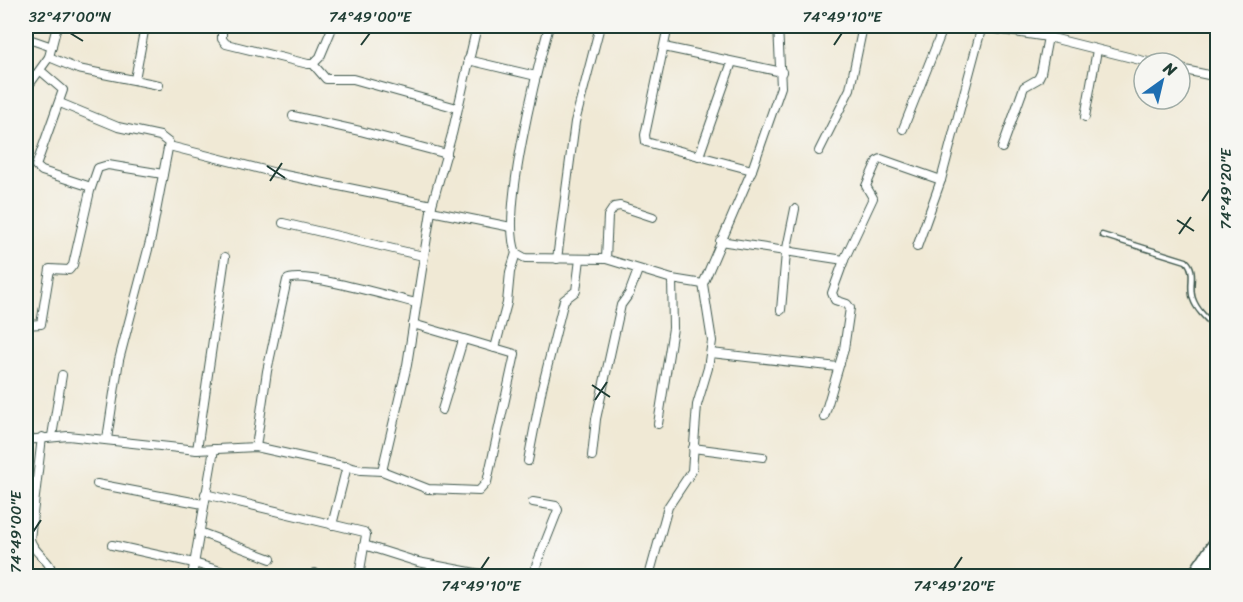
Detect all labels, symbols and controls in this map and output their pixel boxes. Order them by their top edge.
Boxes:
text: 32°47'00"N [29,4,112,30]
text: 74°49'00"E [329,4,413,30]
text: 74°49'10"E [803,4,883,30]
north arrow [1132,51,1192,111]
text: N [1157,53,1184,85]
text: 74°49'20"E [1213,147,1239,230]
text: 74°49'00"E [3,489,29,573]
text: 74°49'10"E [442,573,522,599]
text: 74°49'20"E [913,573,996,599]

